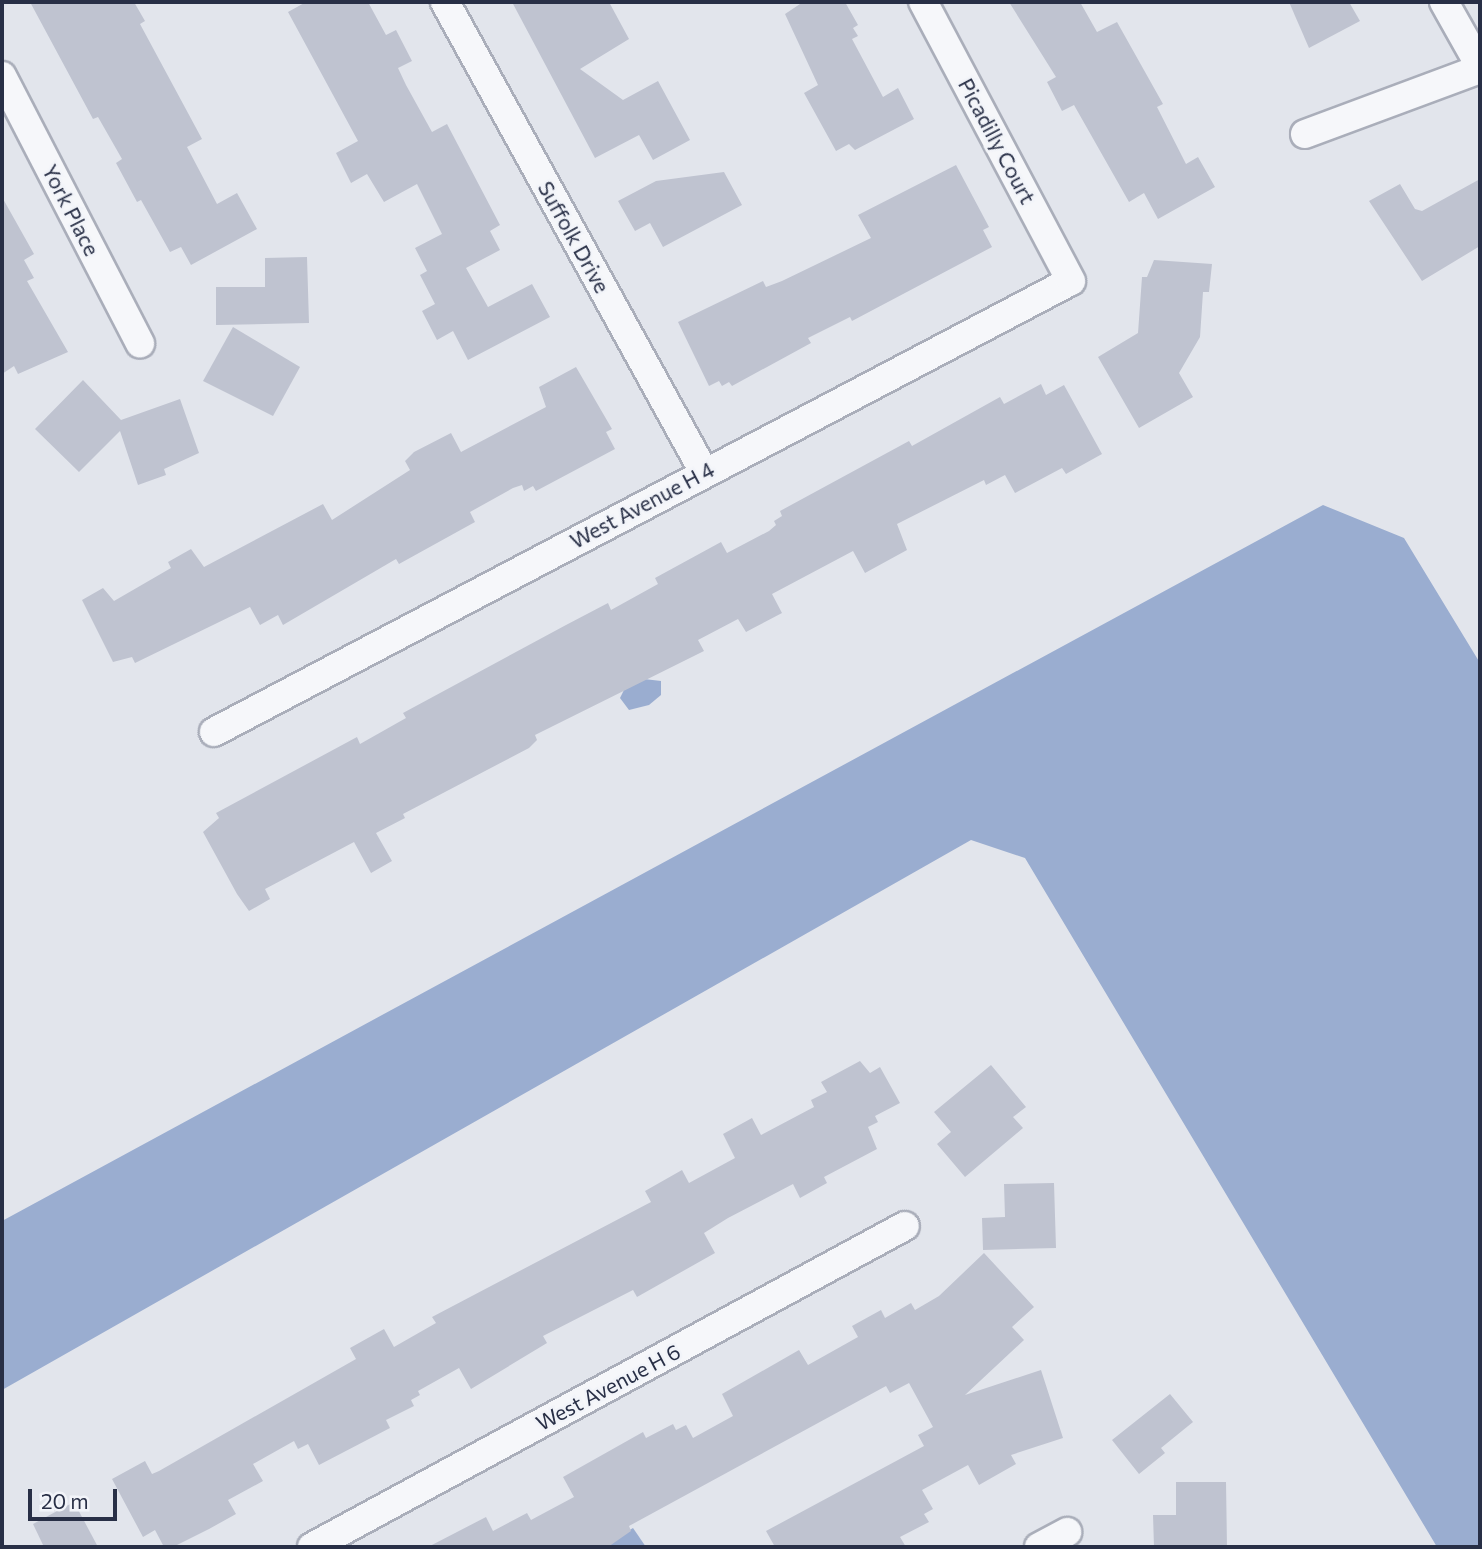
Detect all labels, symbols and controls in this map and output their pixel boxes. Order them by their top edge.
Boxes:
street label: Picadilly Court [953,74,1041,208]
street label: York Place [37,160,105,260]
street label: Suffolk Drive [533,177,615,297]
street label: West Avenue H 4 [566,456,718,554]
street label: West Avenue H 6 [532,1338,684,1436]
scale bar [32,1476,121,1520]
text: 20 m [41,1488,89,1513]

